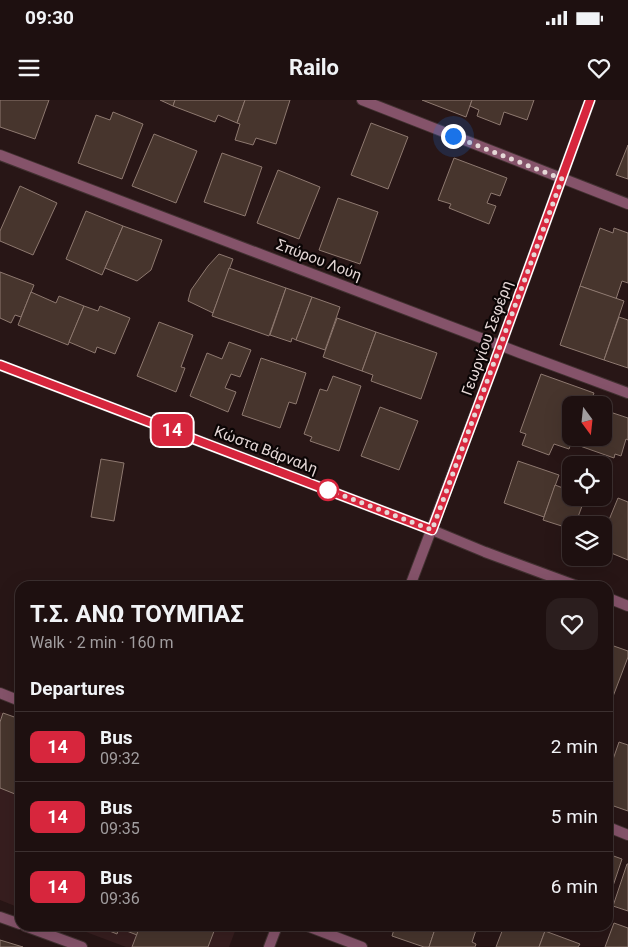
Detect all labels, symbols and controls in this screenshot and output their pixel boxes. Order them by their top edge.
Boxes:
text: 09:30 [25,6,74,29]
icon: menu [15,54,43,82]
icon: heart [585,54,613,82]
text: Railo [289,55,339,80]
your location [441,124,466,149]
street label: Σπύρου Λούη [274,236,364,284]
street label: Γεωργίου Σεφέρη [458,278,516,398]
north arrow [562,396,612,446]
map controls [562,396,612,566]
line badge: 14 [150,414,194,446]
text: 14 [162,419,182,440]
street label: Κώστα Βάρναλη [212,422,320,478]
button: locate [562,456,612,506]
unlabelled marker [317,479,339,501]
button: layers [562,516,612,566]
button: heart [546,598,598,650]
text: Τ.Σ. ΑΝΩ ΤΟΥΜΠΑΣ [30,600,244,628]
text: Walk · 2 min · 160 m [30,633,174,652]
text: Departures [30,677,125,700]
text: Bus [100,726,133,749]
text: 2 min [551,735,598,758]
text: 14 [47,736,68,757]
text: 09:32 [100,749,140,768]
text: Bus [100,796,133,819]
text: 5 min [551,805,598,828]
text: 14 [47,806,68,827]
text: 09:35 [100,819,140,838]
text: Bus [100,866,133,889]
text: 6 min [551,875,598,898]
text: 14 [47,876,68,897]
text: 09:36 [100,889,140,908]

